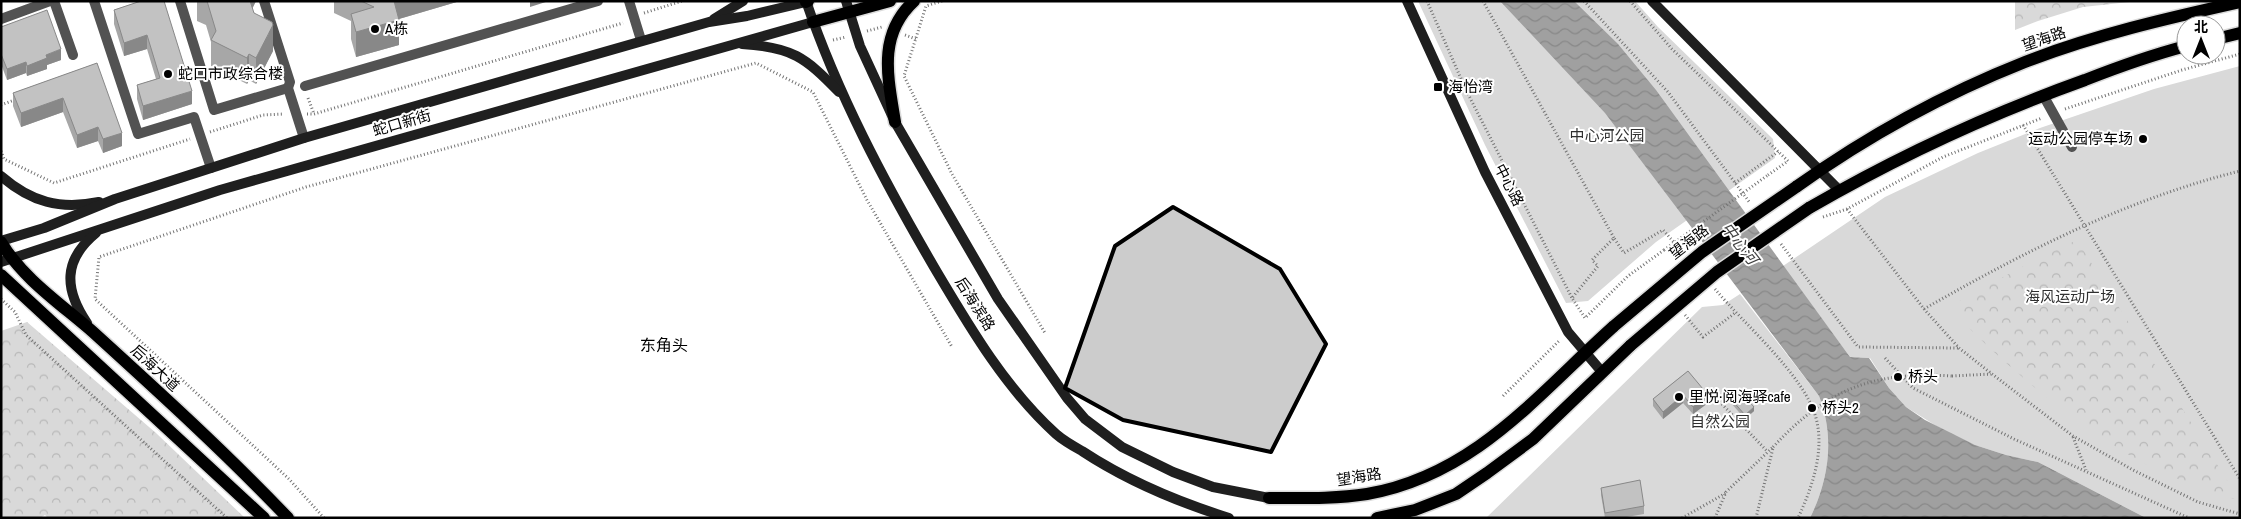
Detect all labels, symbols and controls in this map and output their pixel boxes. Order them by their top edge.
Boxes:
north arrow [2176,15,2226,65]
place label: A栋 [384,18,408,39]
text: 北 [2194,18,2208,36]
street label: 望海路 [2019,21,2069,56]
marker: A栋 [369,23,381,35]
place label: 蛇口市政综合楼 [178,63,283,84]
marker: 蛇口市政综合楼 [162,68,174,80]
place label: 海怡湾 [1448,76,1493,97]
marker: 海怡湾 [1432,81,1444,93]
street label: 蛇口新街 [370,104,434,141]
park label: 中心河公园 [1569,125,1645,146]
place label: 运动公园停车场 [2028,128,2133,149]
marker: 运动公园停车场 [2137,133,2149,145]
street label: 中心路 [1490,160,1529,210]
water label: 中心河 [1717,217,1765,271]
street label: 望海路 [1664,219,1713,264]
street label: 后海滨路 [951,273,1000,335]
park label: 海风运动广场 [2025,286,2115,307]
district label: 东角头 [640,334,688,356]
street label: 后海大道 [126,339,184,396]
place label: 桥头 [1908,366,1938,387]
marker: 桥头 [1892,371,1904,383]
place label: 里悦·阅海驿cafe [1689,386,1791,407]
marker: 里悦·阅海驿cafe [1673,391,1685,403]
place label: 桥头2 [1822,397,1859,418]
marker: 桥头2 [1806,402,1818,414]
park label: 自然公园 [1690,411,1750,432]
street label: 望海路 [1335,463,1383,490]

